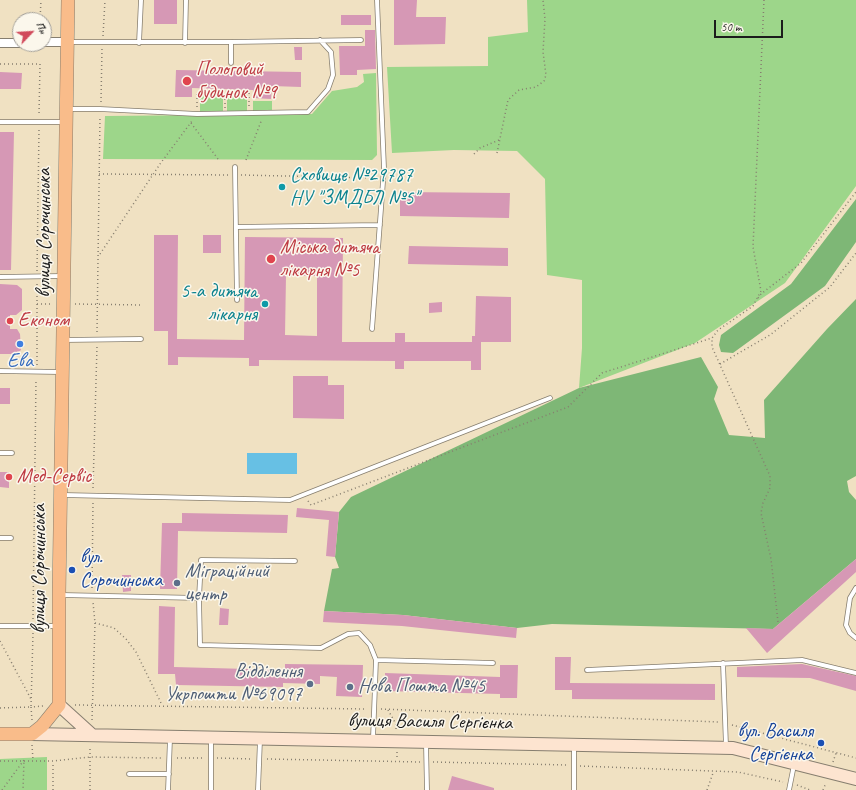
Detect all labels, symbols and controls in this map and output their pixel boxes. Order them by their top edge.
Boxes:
north arrow [12,12,52,52]
scale bar [716,12,785,38]
text: Пн [33,19,51,36]
text: 50 m [721,19,741,35]
place label: Пологовий будинок №9 [196,58,277,105]
marker: Пологовий будинок №9 [181,75,193,87]
place label: Сховище №29787 НУ "ЗМДБЛ №5" [290,164,418,211]
street label: вулиця Сорочинська [33,168,57,298]
marker: Сховище №29787 НУ "ЗМДБЛ №5" [277,182,287,192]
place label: Міська дитяча лікарня №5 [280,236,379,283]
marker: Міська дитяча лікарня №5 [265,253,277,265]
place label: 5-а дитяча лікарня [180,280,257,327]
marker: 5-а дитяча лікарня [260,299,270,309]
place label: Економ [18,309,69,333]
marker: Економ [5,316,15,326]
marker: Ева [15,339,25,349]
place label: Ева [7,350,33,374]
place label: Мед-Сервіс [17,465,91,489]
marker: Мед-Сервіс [4,472,14,482]
street label: вулиця Сорочинська [28,504,52,634]
place label: вул. Сорочинська [80,546,162,593]
place label: Міграційний центр [185,560,269,607]
marker: вул. Сорочинська [67,565,77,575]
marker: Міграційний центр [172,578,182,588]
place label: Відділення Укрпошти №69097 [165,660,302,707]
place label: Нова Пошта №45 [358,675,485,699]
marker: Відділення Укрпошти №69097 [305,679,315,689]
marker: Нова Пошта №45 [345,682,355,692]
street label: вулиця Василя Сергієнка [348,709,512,735]
place label: вул. Василя Сергієнка [737,720,813,767]
marker: вул. Василя Сергієнка [816,738,826,748]

